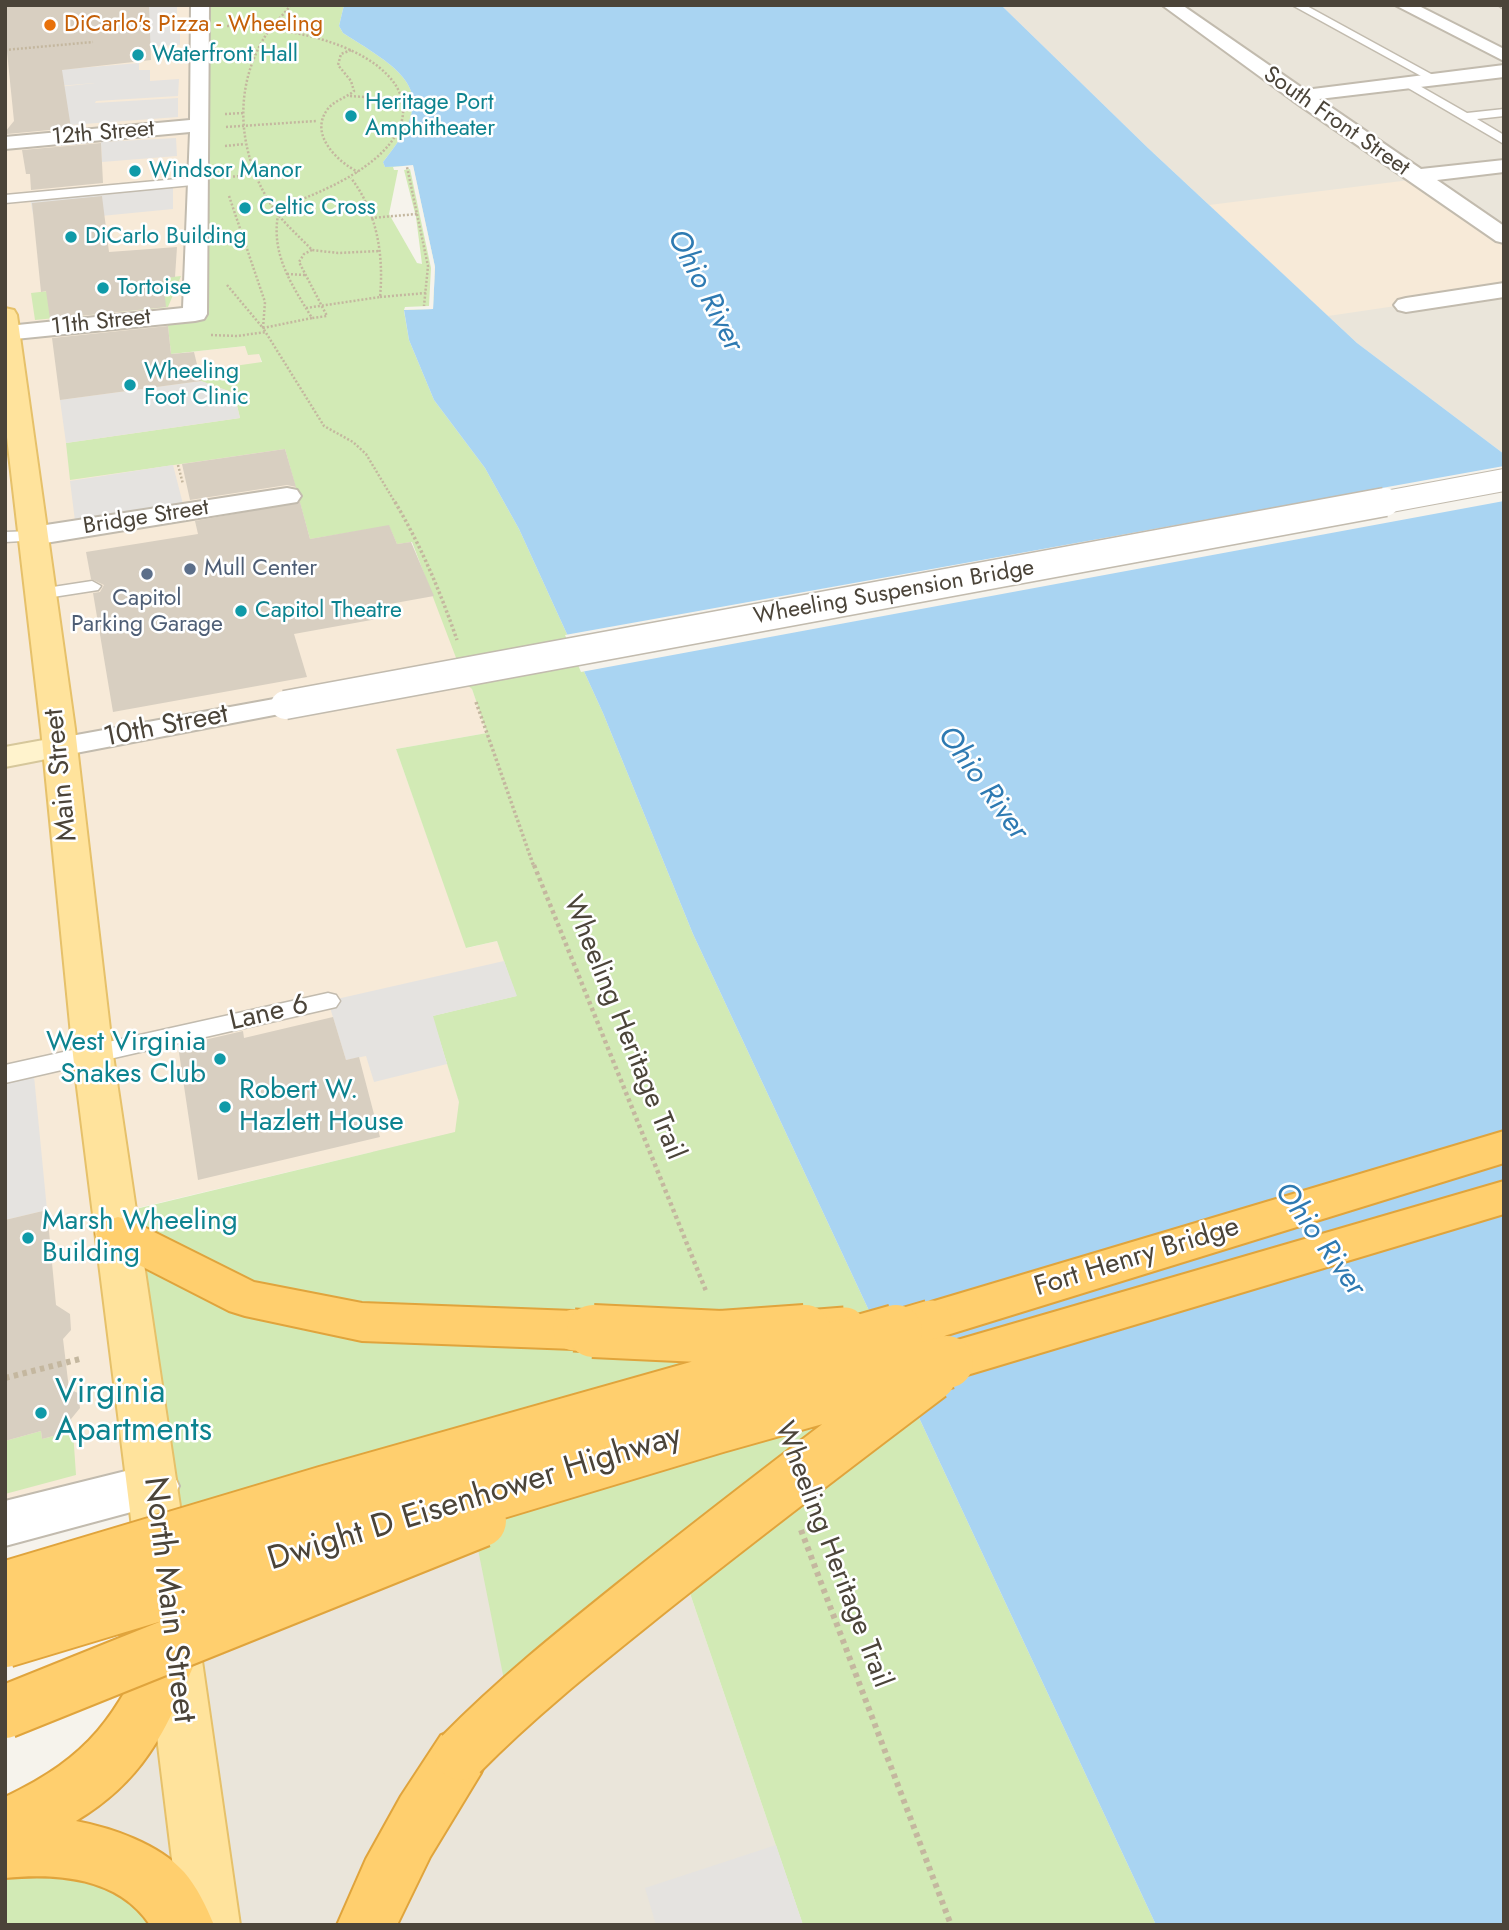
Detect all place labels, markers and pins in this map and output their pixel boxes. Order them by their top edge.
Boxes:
place label: DiCarlo's Pizza - Wheeling [64,11,323,39]
marker: DiCarlo's Pizza - Wheeling [42,17,58,33]
place label: Waterfront Hall [152,41,298,69]
marker: Waterfront Hall [130,47,146,63]
place label: Heritage Port Amphitheater [365,89,495,143]
marker: Heritage Port Amphitheater [343,108,359,124]
place label: Windsor Manor [149,157,302,185]
marker: Windsor Manor [127,163,143,179]
place label: Celtic Cross [259,194,376,222]
marker: Celtic Cross [237,200,253,216]
place label: DiCarlo Building [85,223,247,251]
marker: DiCarlo Building [63,229,79,245]
place label: Tortoise [117,274,191,302]
marker: Tortoise [95,280,111,296]
place label: Wheeling Foot Clinic [144,358,248,412]
marker: Wheeling Foot Clinic [122,377,138,393]
place label: Mull Center [204,555,317,583]
marker: Mull Center [182,561,198,577]
marker: Capitol Parking Garage [139,566,155,582]
place label: Capitol Parking Garage [71,585,223,639]
place label: Capitol Theatre [255,597,402,625]
marker: Capitol Theatre [233,603,249,619]
place label: West Virginia Snakes Club [46,1026,206,1092]
marker: West Virginia Snakes Club [212,1051,228,1067]
place label: Robert W. Hazlett House [239,1074,404,1140]
marker: Robert W. Hazlett House [217,1099,233,1115]
place label: Marsh Wheeling Building [42,1205,238,1271]
marker: Marsh Wheeling Building [20,1230,36,1246]
place label: Virginia Apartments [55,1374,212,1452]
marker: Virginia Apartments [33,1405,49,1421]

